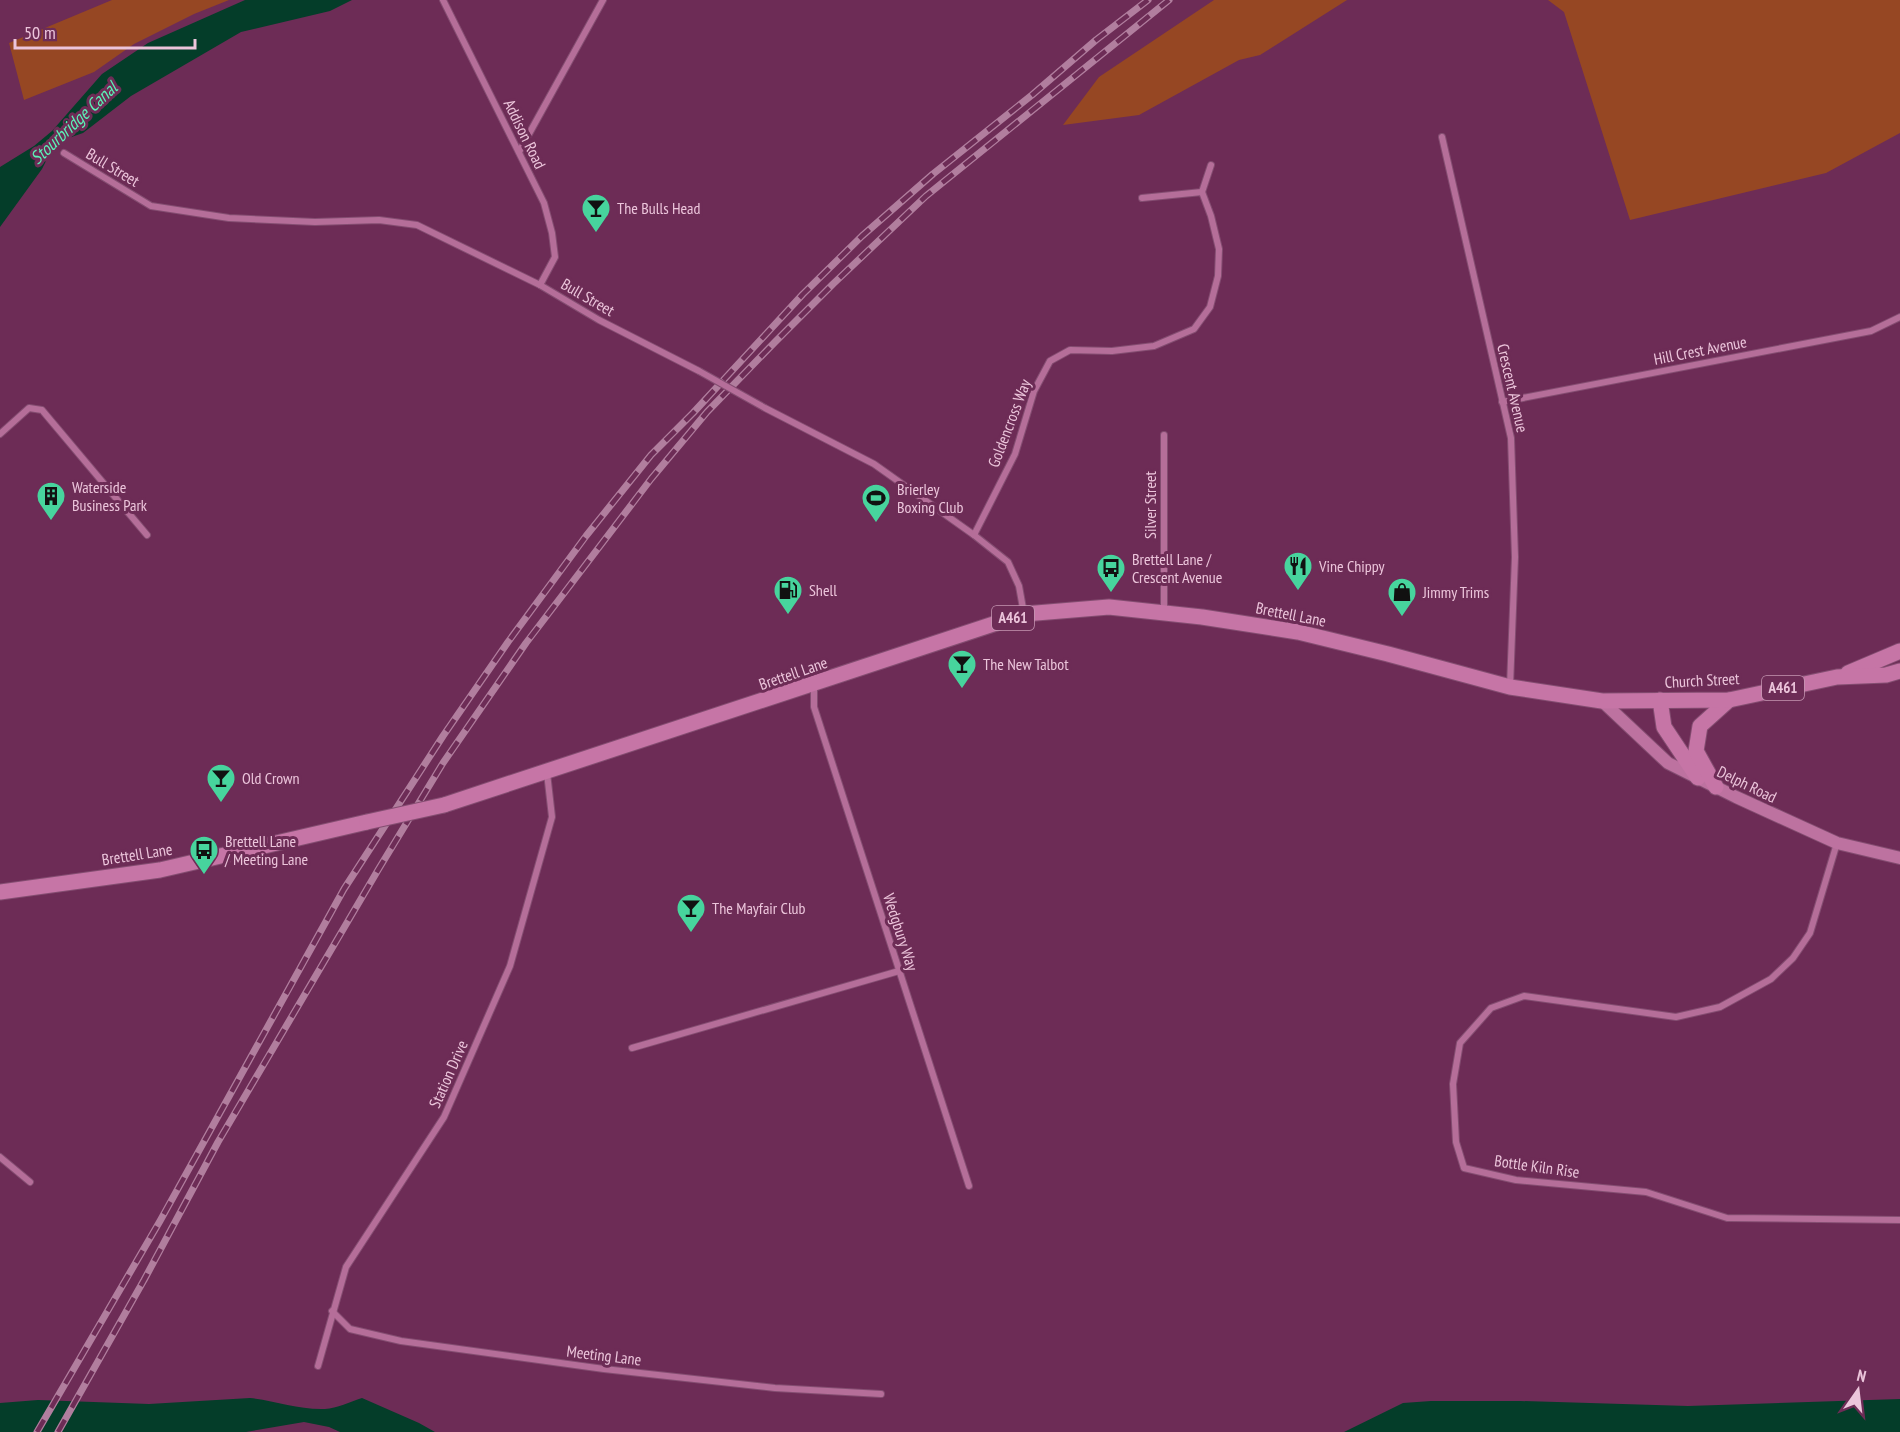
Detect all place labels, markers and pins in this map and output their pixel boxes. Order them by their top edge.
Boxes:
bar icon: The Bulls Head [580,192,612,234]
place label: The Bulls Head [617,198,701,218]
place label: Waterside Business Park [72,477,148,515]
place label: Brierley Boxing Club [897,479,964,517]
building icon: Waterside Business Park [35,480,67,522]
sports icon: Brierley Boxing Club [860,482,892,524]
place label: Brettell Lane / Crescent Avenue [1132,549,1222,587]
restaurant icon: Vine Chippy [1282,550,1314,592]
bus stop icon: Brettell Lane / Crescent Avenue [1095,552,1127,594]
place label: Vine Chippy [1318,556,1385,576]
fuel station icon: Shell [772,574,804,616]
shop icon: Jimmy Trims [1386,576,1418,618]
place label: Shell [809,580,837,600]
place label: Jimmy Trims [1422,582,1489,602]
bar icon: The New Talbot [946,648,978,690]
place label: The New Talbot [983,654,1069,674]
bar icon: Old Crown [205,762,237,804]
place label: Old Crown [242,768,300,788]
place label: Brettell Lane / Meeting Lane [224,831,308,869]
bus stop icon: Brettell Lane / Meeting Lane [188,834,220,876]
bar icon: The Mayfair Club [675,892,707,934]
place label: The Mayfair Club [712,898,806,918]

